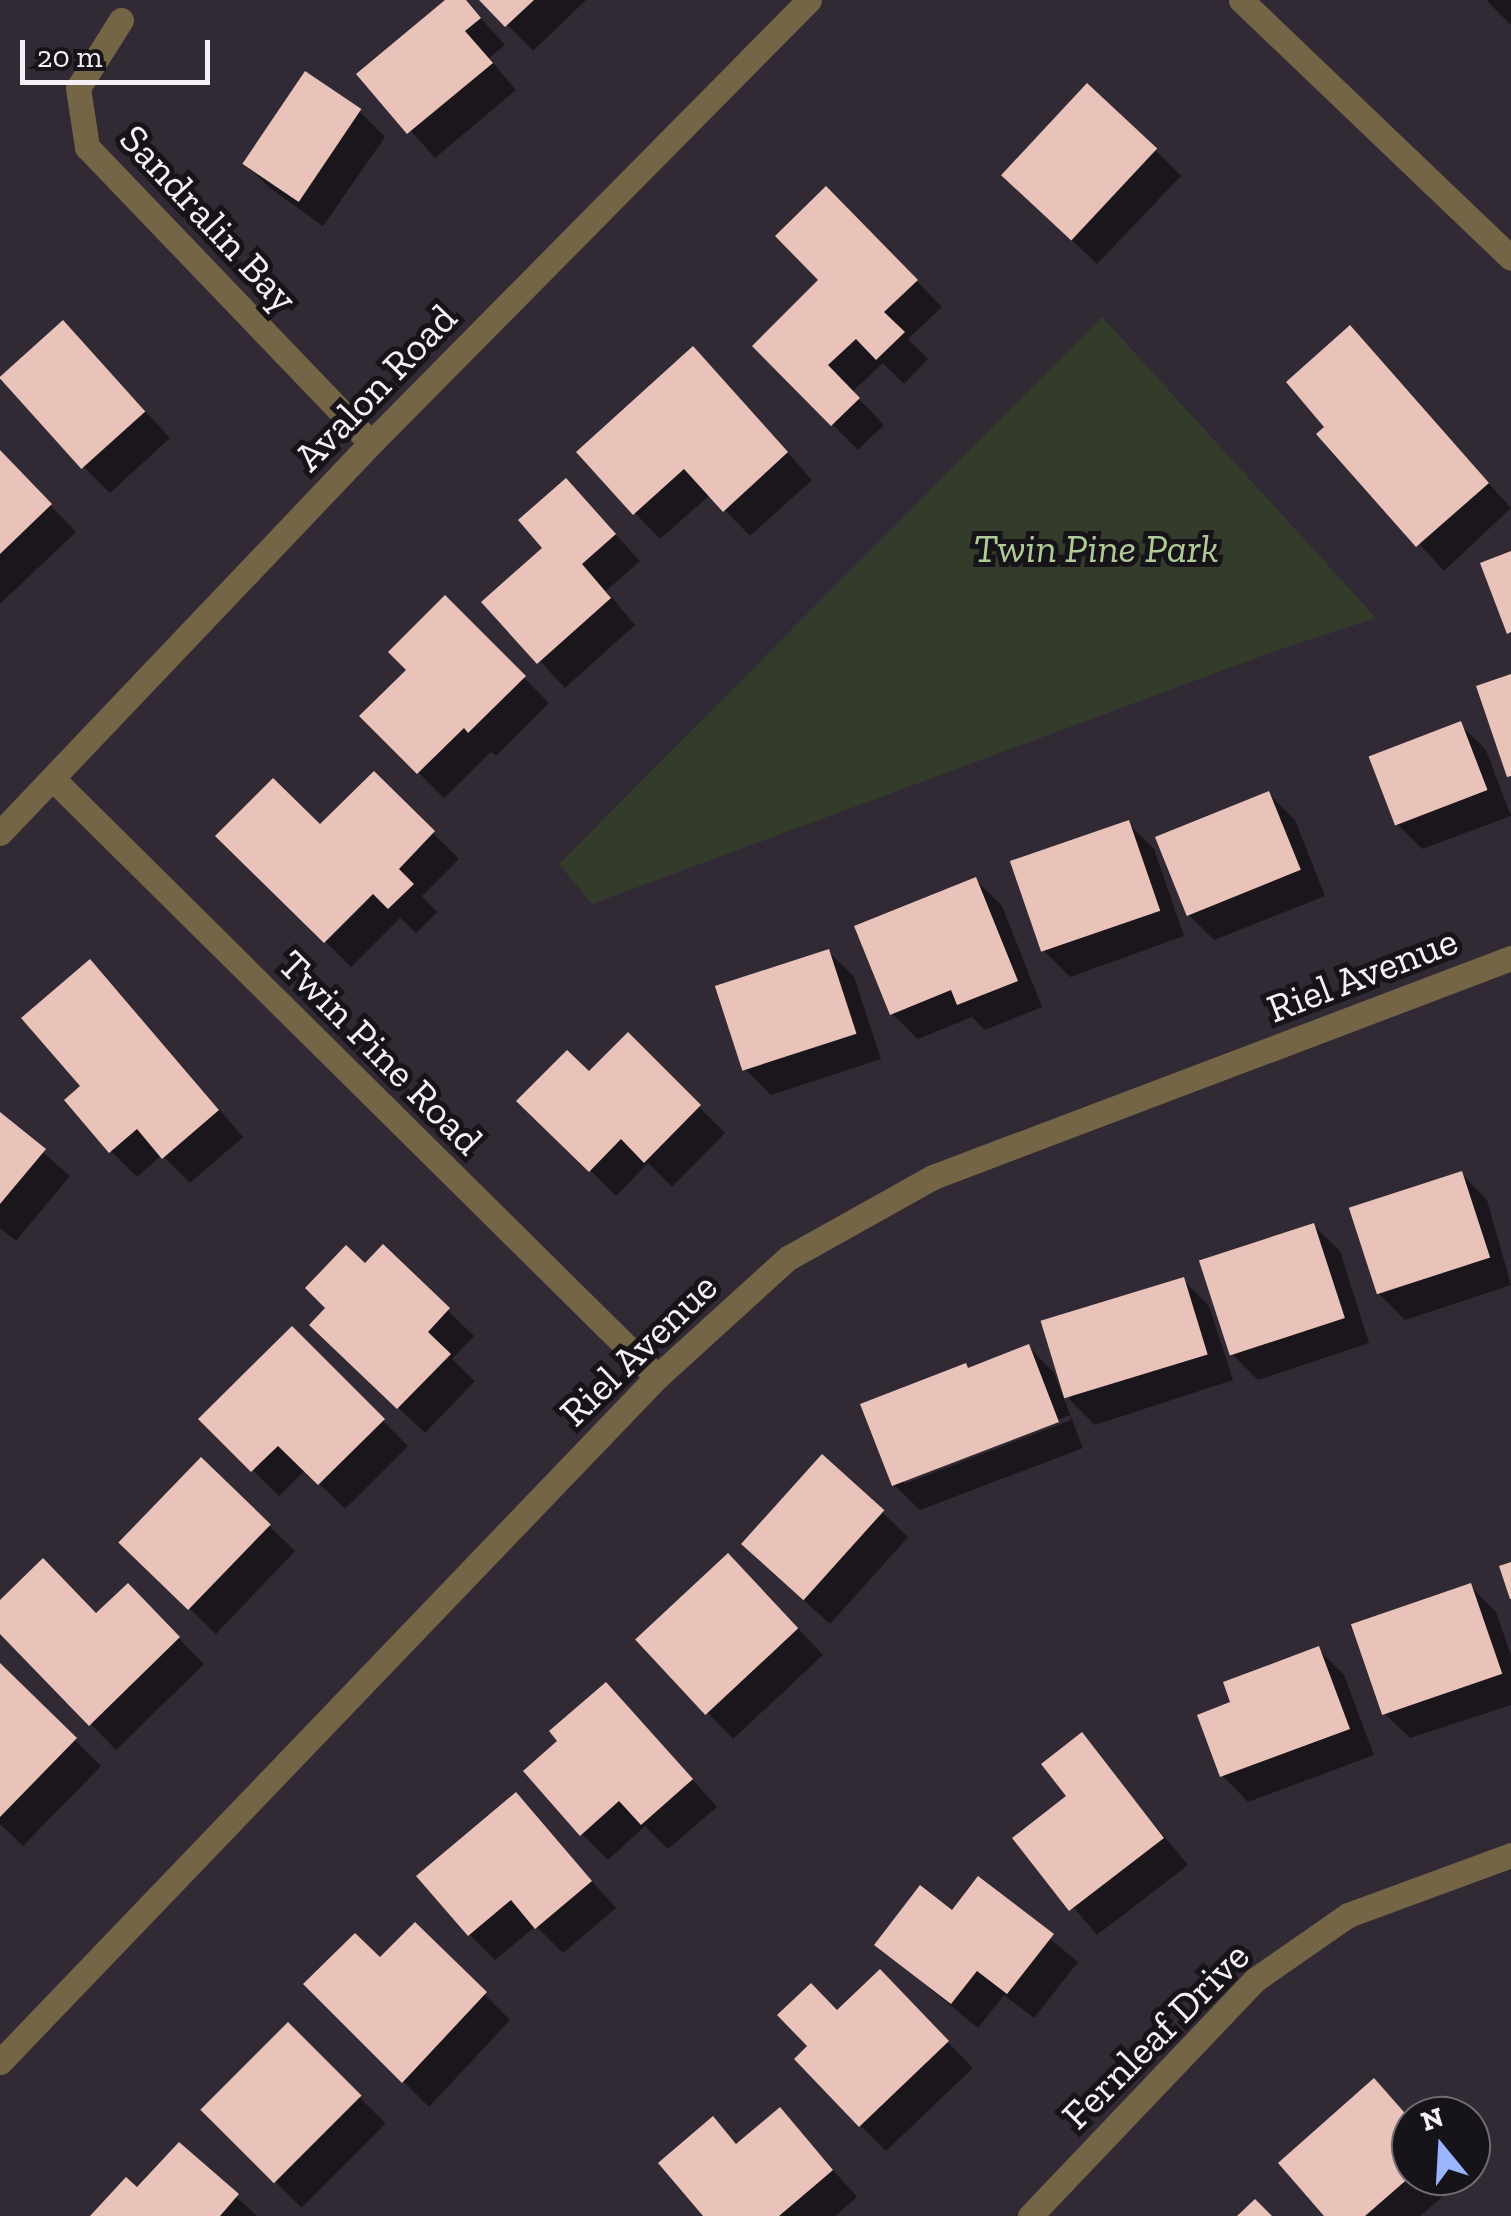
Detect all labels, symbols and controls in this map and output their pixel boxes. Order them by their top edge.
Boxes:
scale bar [25,20,215,82]
text: 20 m [37,39,102,75]
street label: Sandralin Bay [110,114,308,322]
street label: Avalon Road [284,294,466,480]
park label: Twin Pine Park [973,524,1219,572]
street label: Riel Avenue [1260,916,1464,1032]
street label: Twin Pine Road [269,940,493,1164]
street label: Riel Avenue [549,1262,727,1436]
street label: Fernleaf Drive [1051,1931,1259,2139]
north arrow [1391,2096,1491,2196]
text: N [1417,2100,1447,2138]

